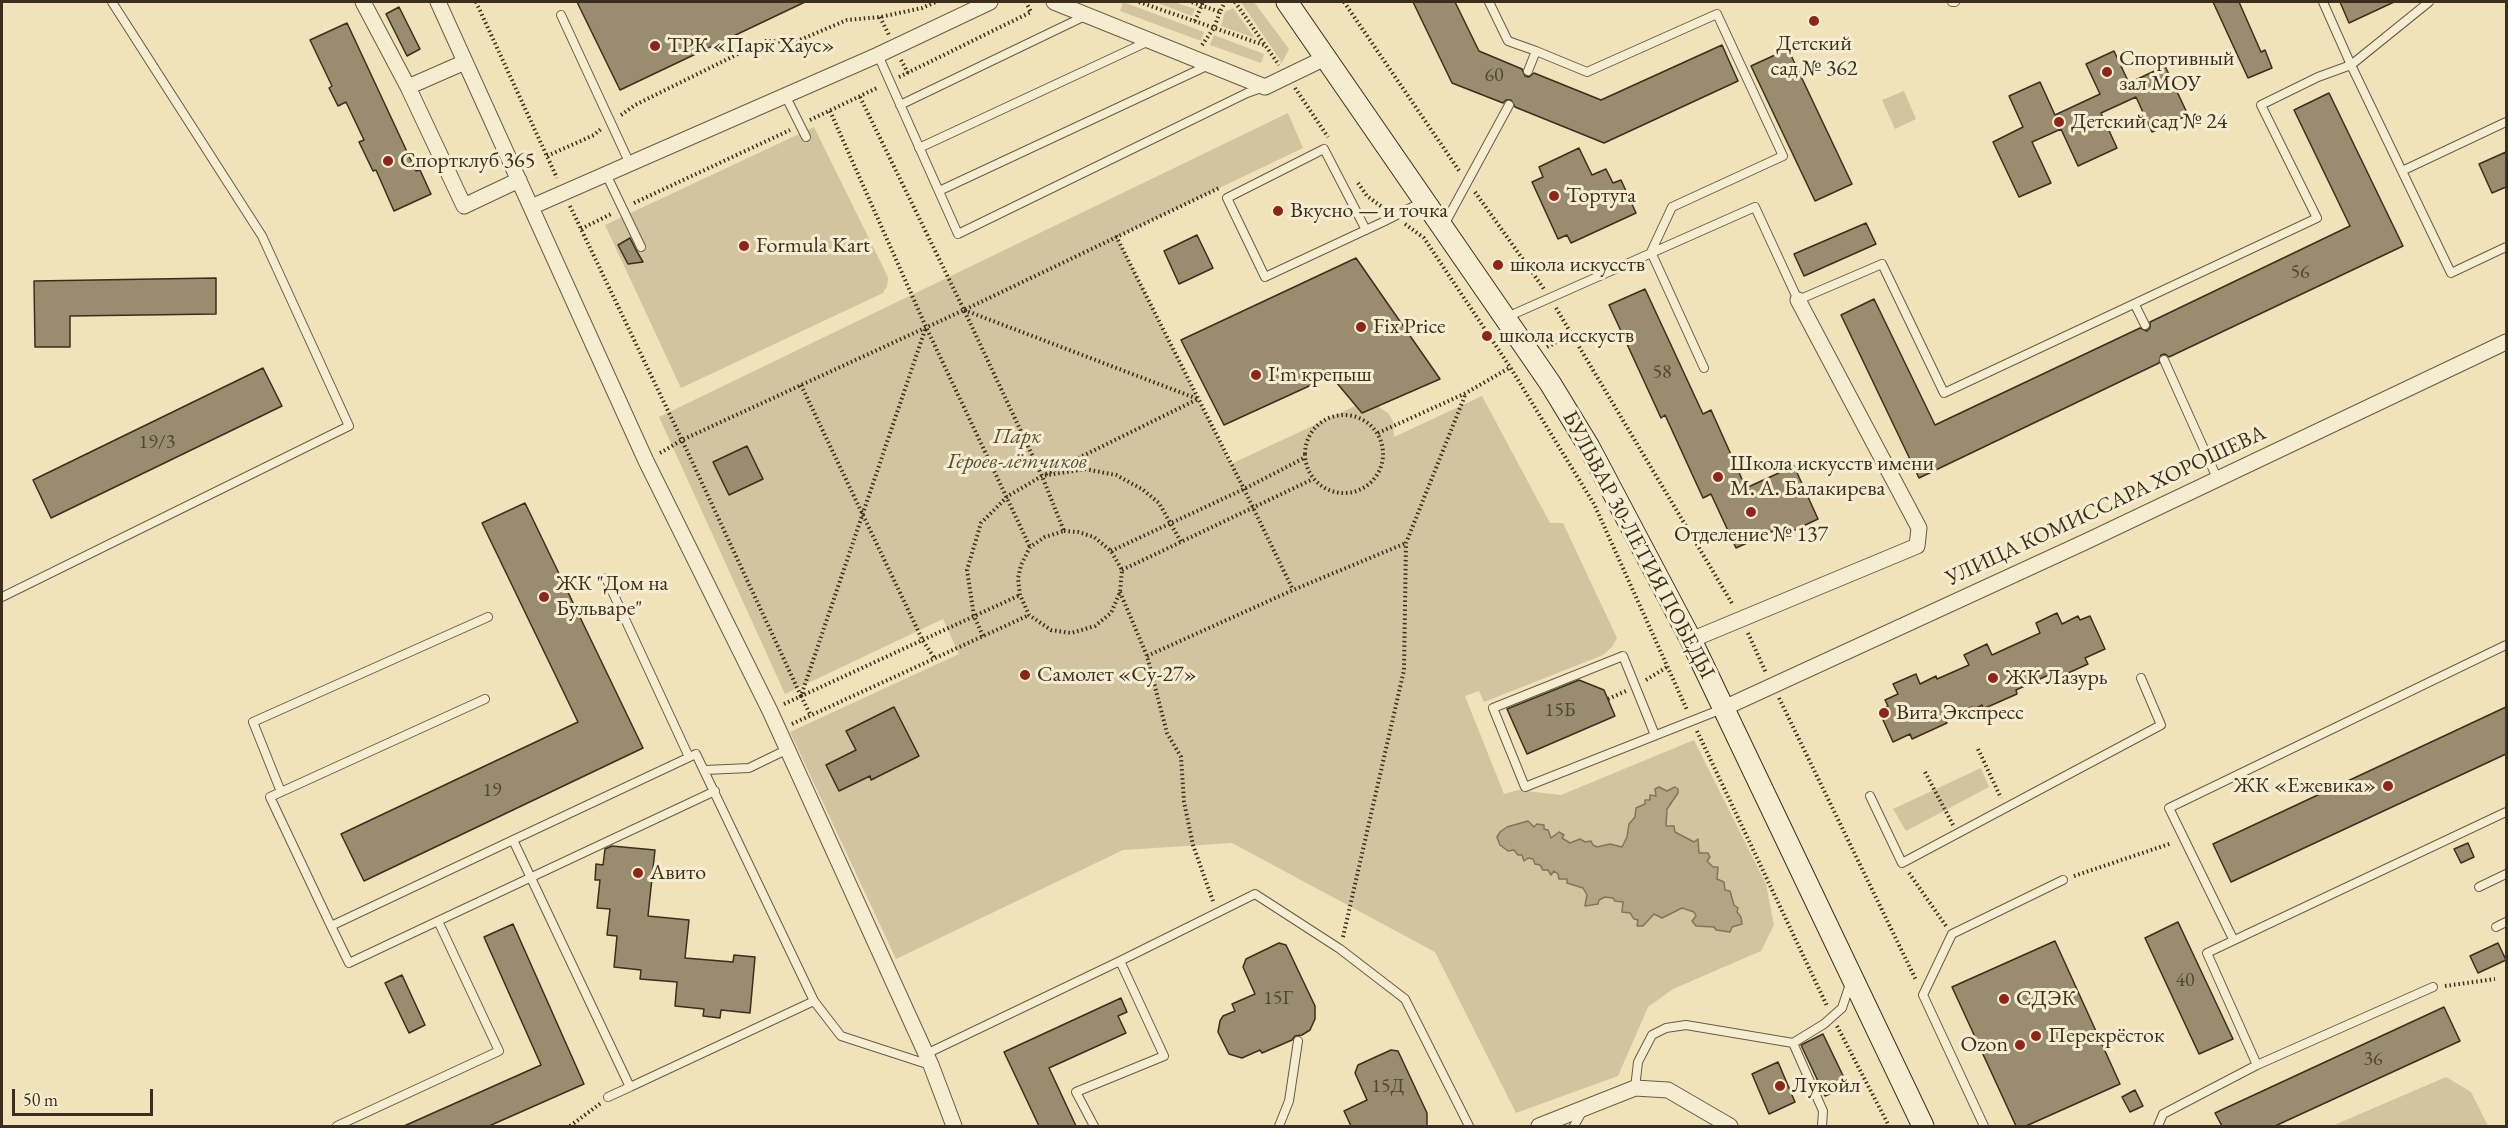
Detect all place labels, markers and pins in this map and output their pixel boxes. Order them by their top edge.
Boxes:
marker: Детский сад № 362 [1807,14,1821,28]
place label: Детский сад № 362 [1771,31,1857,82]
place label: ТРК «Парк Хаус» [667,33,834,59]
marker: ТРК «Парк Хаус» [648,39,662,53]
place label: Спортивный зал МОУ [2119,46,2234,98]
marker: Спортивный зал МОУ [2100,65,2114,79]
place label: Детский сад № 24 [2071,109,2227,135]
marker: Детский сад № 24 [2052,115,2066,129]
place label: Спортклуб 365 [400,148,535,174]
marker: Спортклуб 365 [381,154,395,168]
place label: Тортуга [1566,183,1636,209]
marker: Тортуга [1547,189,1561,203]
place label: Вкусно — и точка [1290,198,1448,224]
marker: Вкусно — и точка [1271,204,1285,218]
place label: Formula Kart [756,233,870,259]
marker: Formula Kart [737,239,751,253]
place label: школа искусств [1510,252,1645,278]
marker: школа искусств [1491,258,1505,272]
place label: Fix Price [1373,314,1445,340]
marker: Fix Price [1354,320,1368,334]
place label: школа исскуств [1499,323,1634,349]
marker: школа исскуств [1480,329,1494,343]
place label: I'm крепыш [1268,362,1372,388]
marker: I'm крепыш [1249,368,1263,382]
place label: Школа искусств имени М. А. Балакирева [1730,451,1934,502]
marker: Школа искусств имени М. А. Балакирева [1711,470,1725,484]
marker: Отделение № 137 [1744,505,1758,519]
place label: Отделение № 137 [1674,522,1828,548]
place label: ЖК "Дом на Бульваре" [556,571,668,622]
marker: ЖК "Дом на Бульваре" [537,590,551,604]
place label: Самолет «Су-27» [1037,662,1197,688]
place label: ЖК Лазурь [2005,665,2108,691]
marker: Самолет «Су-27» [1018,668,1032,682]
marker: ЖК Лазурь [1986,671,2000,685]
place label: Вита Экспресс [1896,700,2024,726]
marker: Вита Экспресс [1877,706,1891,720]
place label: ЖК «Ежевика» [2233,773,2376,799]
marker: ЖК «Ежевика» [2381,779,2395,793]
place label: Авито [650,860,706,886]
marker: Авито [631,866,645,880]
place label: СДЭК [2016,986,2076,1012]
marker: СДЭК [1997,992,2011,1006]
place label: Перекрёсток [2048,1023,2164,1049]
marker: Перекрёсток [2029,1029,2043,1043]
place label: Ozon [1960,1032,2008,1058]
marker: Ozon [2013,1038,2027,1052]
place label: Лукойл [1792,1073,1860,1099]
marker: Лукойл [1773,1079,1787,1093]

